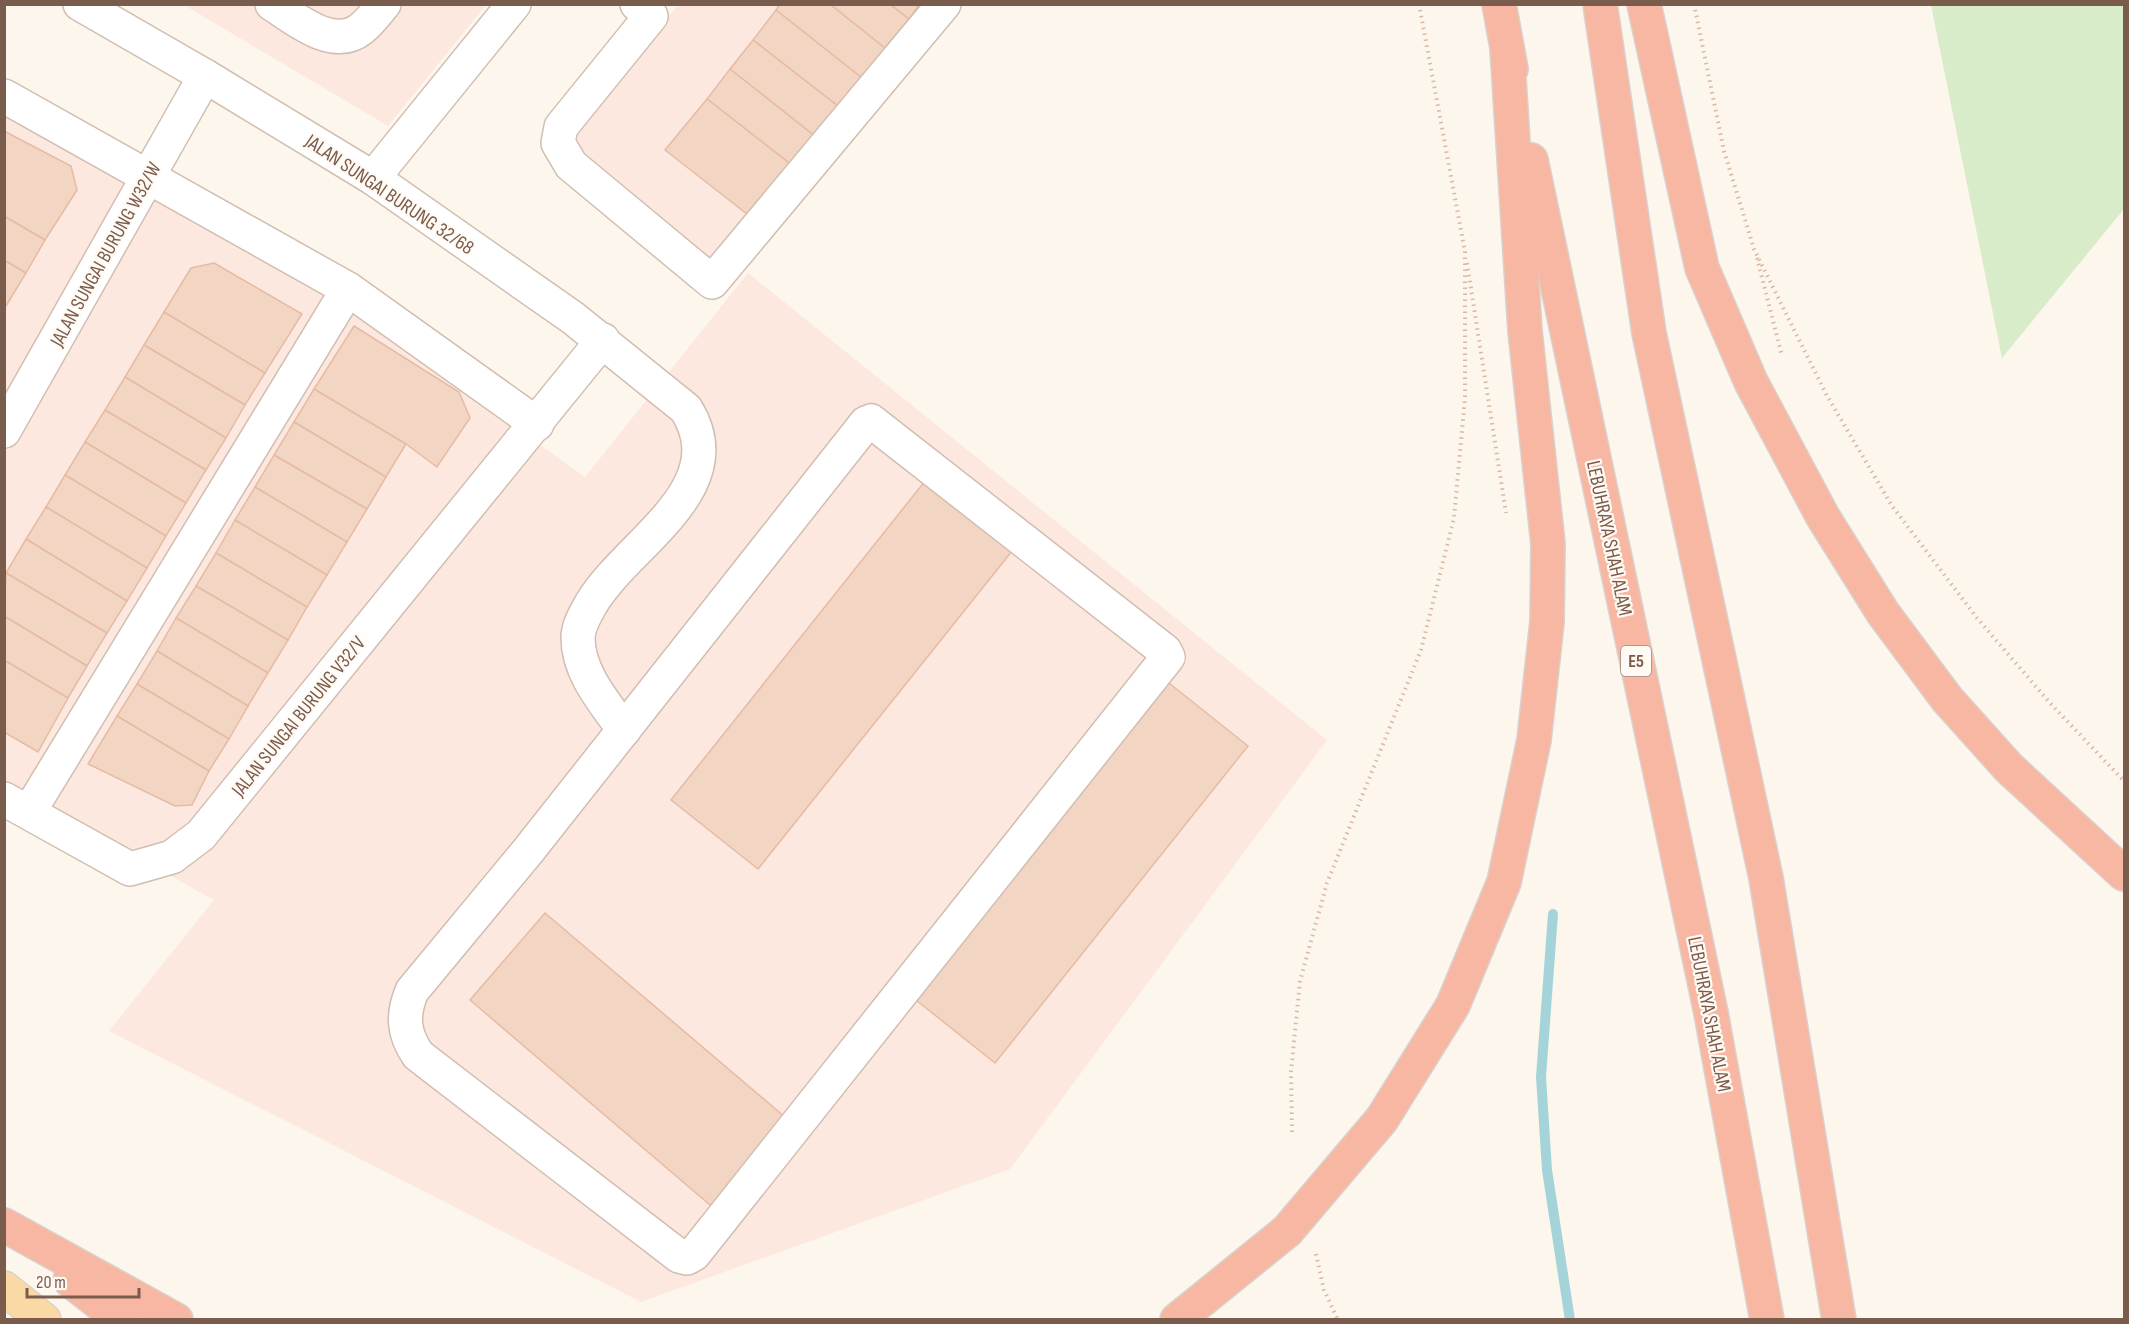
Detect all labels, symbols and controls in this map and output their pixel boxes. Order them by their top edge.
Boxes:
street label: JALAN SUNGAI BURUNG 32/68 [300,129,478,260]
street label: JALAN SUNGAI BURUNG W32/W [45,158,167,352]
street label: LEBUHRAYA SHAH ALAM [1581,459,1637,618]
street label: JALAN SUNGAI BURUNG V32/V [226,632,371,802]
road number: E5 [1621,646,1651,676]
street label: LEBUHRAYA SHAH ALAM [1682,934,1736,1094]
scale bar [27,1261,140,1299]
text: 20 m [36,1272,66,1293]

